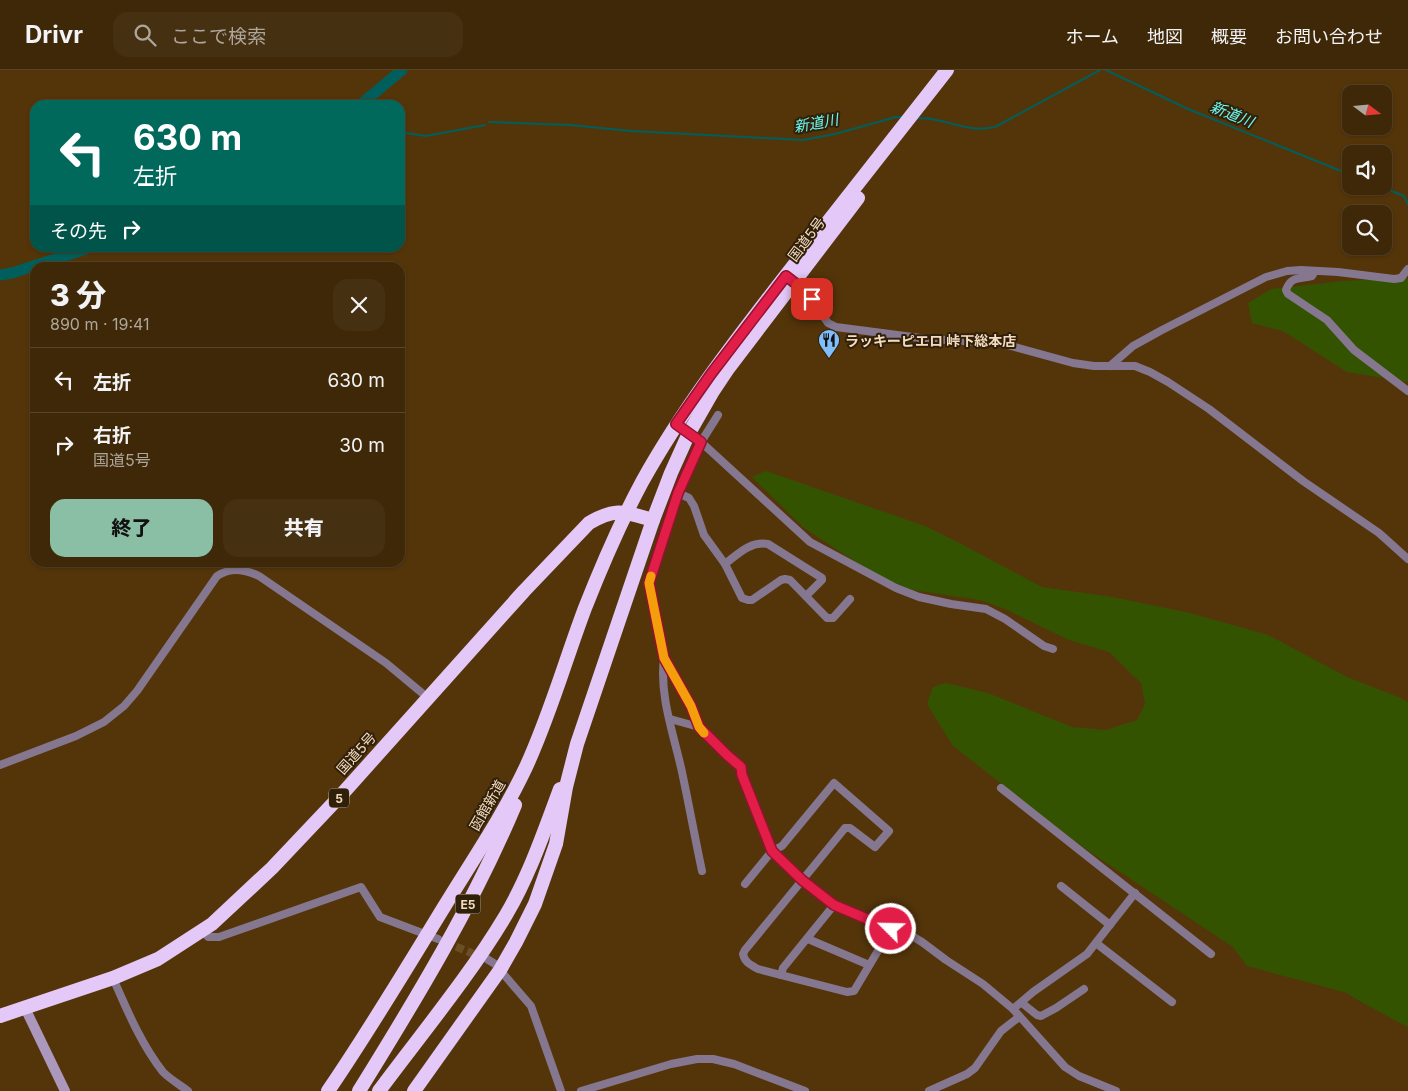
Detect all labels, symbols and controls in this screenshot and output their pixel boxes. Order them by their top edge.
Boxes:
search box [113,12,463,57]
text: Drivr [25,20,83,49]
icon: search [131,21,159,49]
text: ここで検索 [171,25,266,48]
text: ホーム [1066,26,1119,47]
text: 地図 [1147,26,1183,47]
text: 概要 [1211,26,1247,47]
text: お問い合わせ [1275,26,1383,47]
north arrow [1342,85,1392,135]
map controls [1342,85,1392,255]
water label: 新道川 [1208,97,1258,132]
water label: 新道川 [792,109,842,136]
text: 630 m [133,116,242,158]
icon: left [50,120,115,185]
button: sound [1342,145,1392,195]
text: 左折 [133,163,177,189]
button: search [1342,205,1392,255]
street label: 国道5号 [784,214,828,264]
icon: right [117,215,145,243]
text: その先 [50,220,107,243]
text: 3 分 [50,277,106,313]
pin [791,278,833,320]
button: close [333,279,385,331]
icon: arrive [798,285,826,313]
text: 890 m · 19:41 [50,314,150,334]
restaurant icon: ラッキーピエロ 峠下総本店 [817,328,841,359]
place label: ラッキーピエロ 峠下総本店 [845,332,1016,349]
icon: left [50,366,78,394]
text: 630 m [328,369,385,392]
text: 左折 [93,371,131,394]
text: 右折 [93,424,131,447]
icon: right [50,431,78,459]
text: 30 m [339,434,385,457]
text: 国道5号 [93,450,151,470]
button: 終了 [50,499,213,557]
button: 共有 [223,499,385,557]
street label: 国道5号 [333,729,379,777]
street label: 函館新道 [466,777,508,833]
road number: 5 [329,788,349,808]
road number: E5 [456,894,480,914]
position arrow [864,902,916,954]

